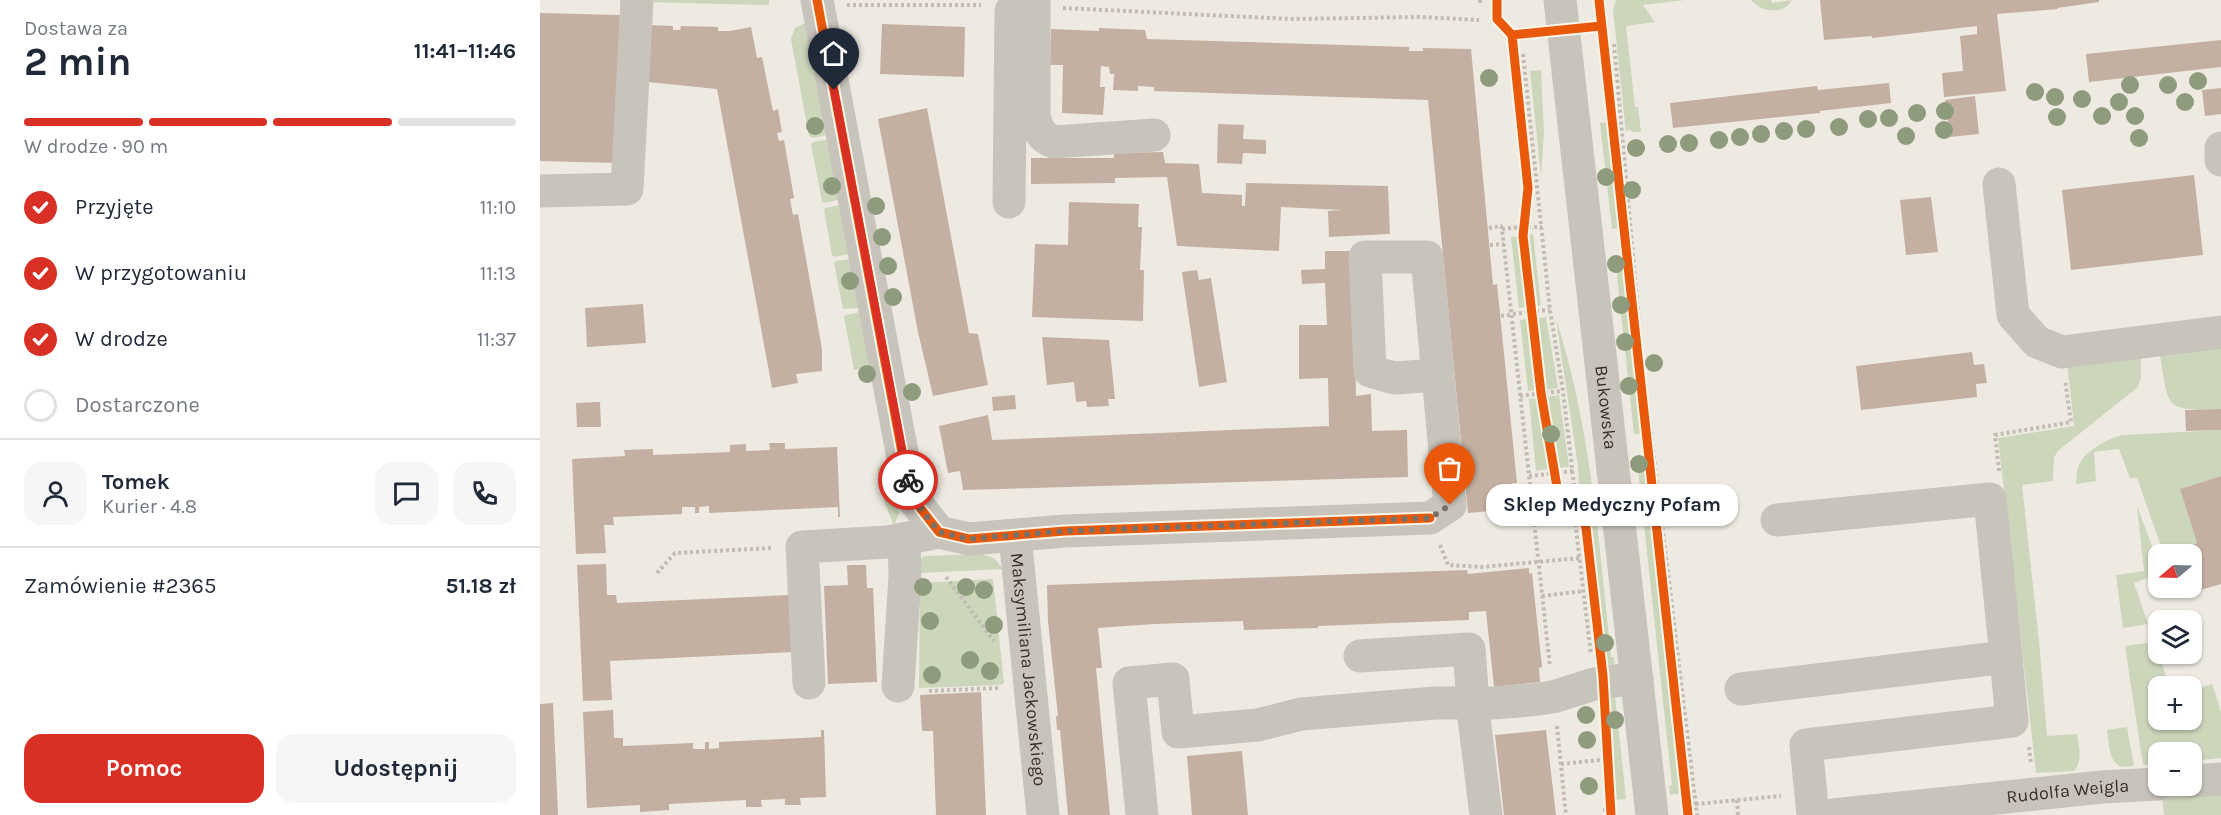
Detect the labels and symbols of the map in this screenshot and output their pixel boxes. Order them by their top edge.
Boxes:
pin [808,28,859,90]
street label: Bukowska [1590,364,1622,451]
pin [1424,443,1475,505]
courier [878,450,938,510]
callout: Sklep Medyczny Pofam [1486,484,1738,526]
north arrow [2148,544,2202,598]
street label: Maksymiliana Jackowskiego [1006,552,1051,787]
street label: Rudolfa Weigla [2005,775,2130,808]

